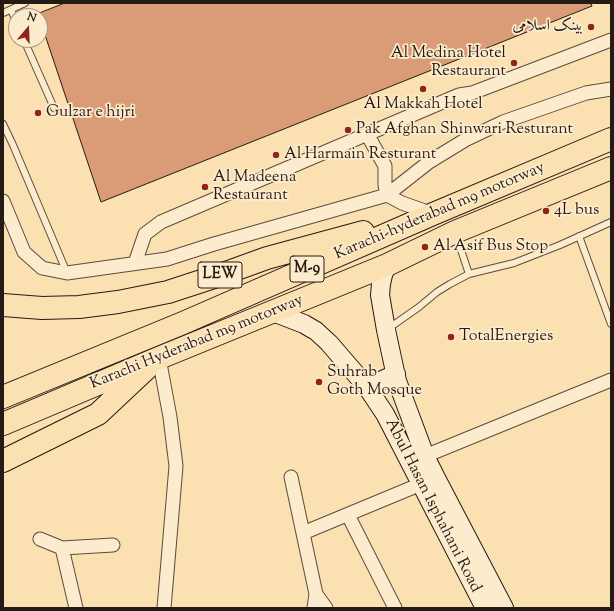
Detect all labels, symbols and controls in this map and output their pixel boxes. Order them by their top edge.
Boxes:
north arrow [8,8,48,48]
text: N [25,9,38,27]
place label: بینک اسلامی [513,17,583,37]
marker: بینک اسلامی [586,22,596,32]
place label: Al Medina Hotel Restaurant [391,44,506,82]
marker: Al Medina Hotel Restaurant [509,58,519,68]
marker: Al Makkah Hotel [418,84,428,94]
place label: Al Makkah Hotel [363,95,483,115]
place label: Gulzar e hijri [46,103,135,123]
marker: Gulzar e hijri [33,108,43,118]
place label: Pak Afghan Shinwari Resturant [356,120,573,140]
marker: Pak Afghan Shinwari Resturant [343,125,353,135]
place label: Al Harmain Resturant [284,145,436,165]
marker: Al Harmain Resturant [271,150,281,160]
street label: Karachi-hyderabad m9 motorway [332,159,548,265]
place label: Al Madeena Restaurant [213,168,296,206]
marker: Al Madeena Restaurant [200,182,210,192]
place label: 4L bus [554,201,599,221]
marker: 4L bus [541,206,551,216]
place label: Al Asif Bus Stop [433,237,548,257]
marker: Al Asif Bus Stop [420,242,430,252]
road number: M-9 [290,256,324,282]
road number: LEW [198,262,242,288]
street label: Karachi Hyderabad m9 motorway [88,291,306,395]
place label: TotalEnergies [459,327,553,347]
marker: TotalEnergies [446,332,456,342]
place label: Suhrab Goth Mosque [327,363,422,401]
marker: Suhrab Goth Mosque [314,377,324,387]
street label: Abul Hasan Isphahani Road [380,416,484,596]

